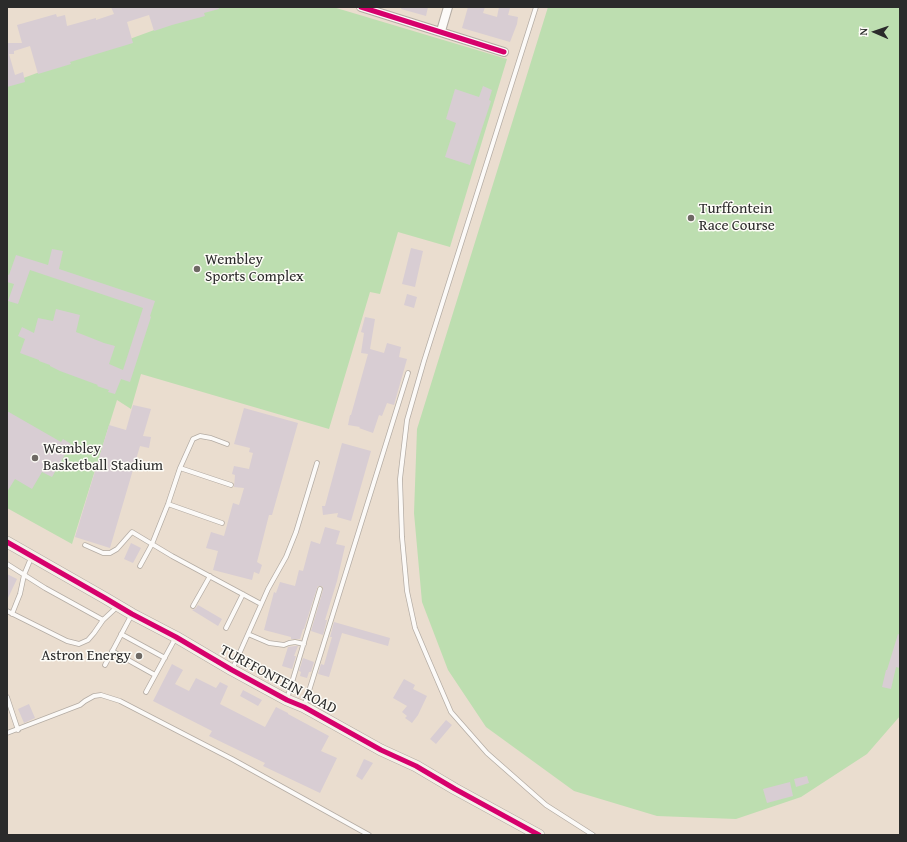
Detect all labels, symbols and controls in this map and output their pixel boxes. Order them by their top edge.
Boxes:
north arrow [855,12,895,52]
text: N [855,28,871,36]
place label: Turffontein Race Course [699,200,775,235]
marker: Turffontein Race Course [686,213,696,223]
place label: Wembley Sports Complex [205,251,304,286]
marker: Wembley Sports Complex [192,264,202,274]
place label: Wembley Basketball Stadium [43,440,163,475]
marker: Wembley Basketball Stadium [30,453,40,463]
street label: TURFFONTEIN ROAD [217,642,339,718]
place label: Astron Energy [41,647,131,665]
marker: Astron Energy [134,651,144,661]

